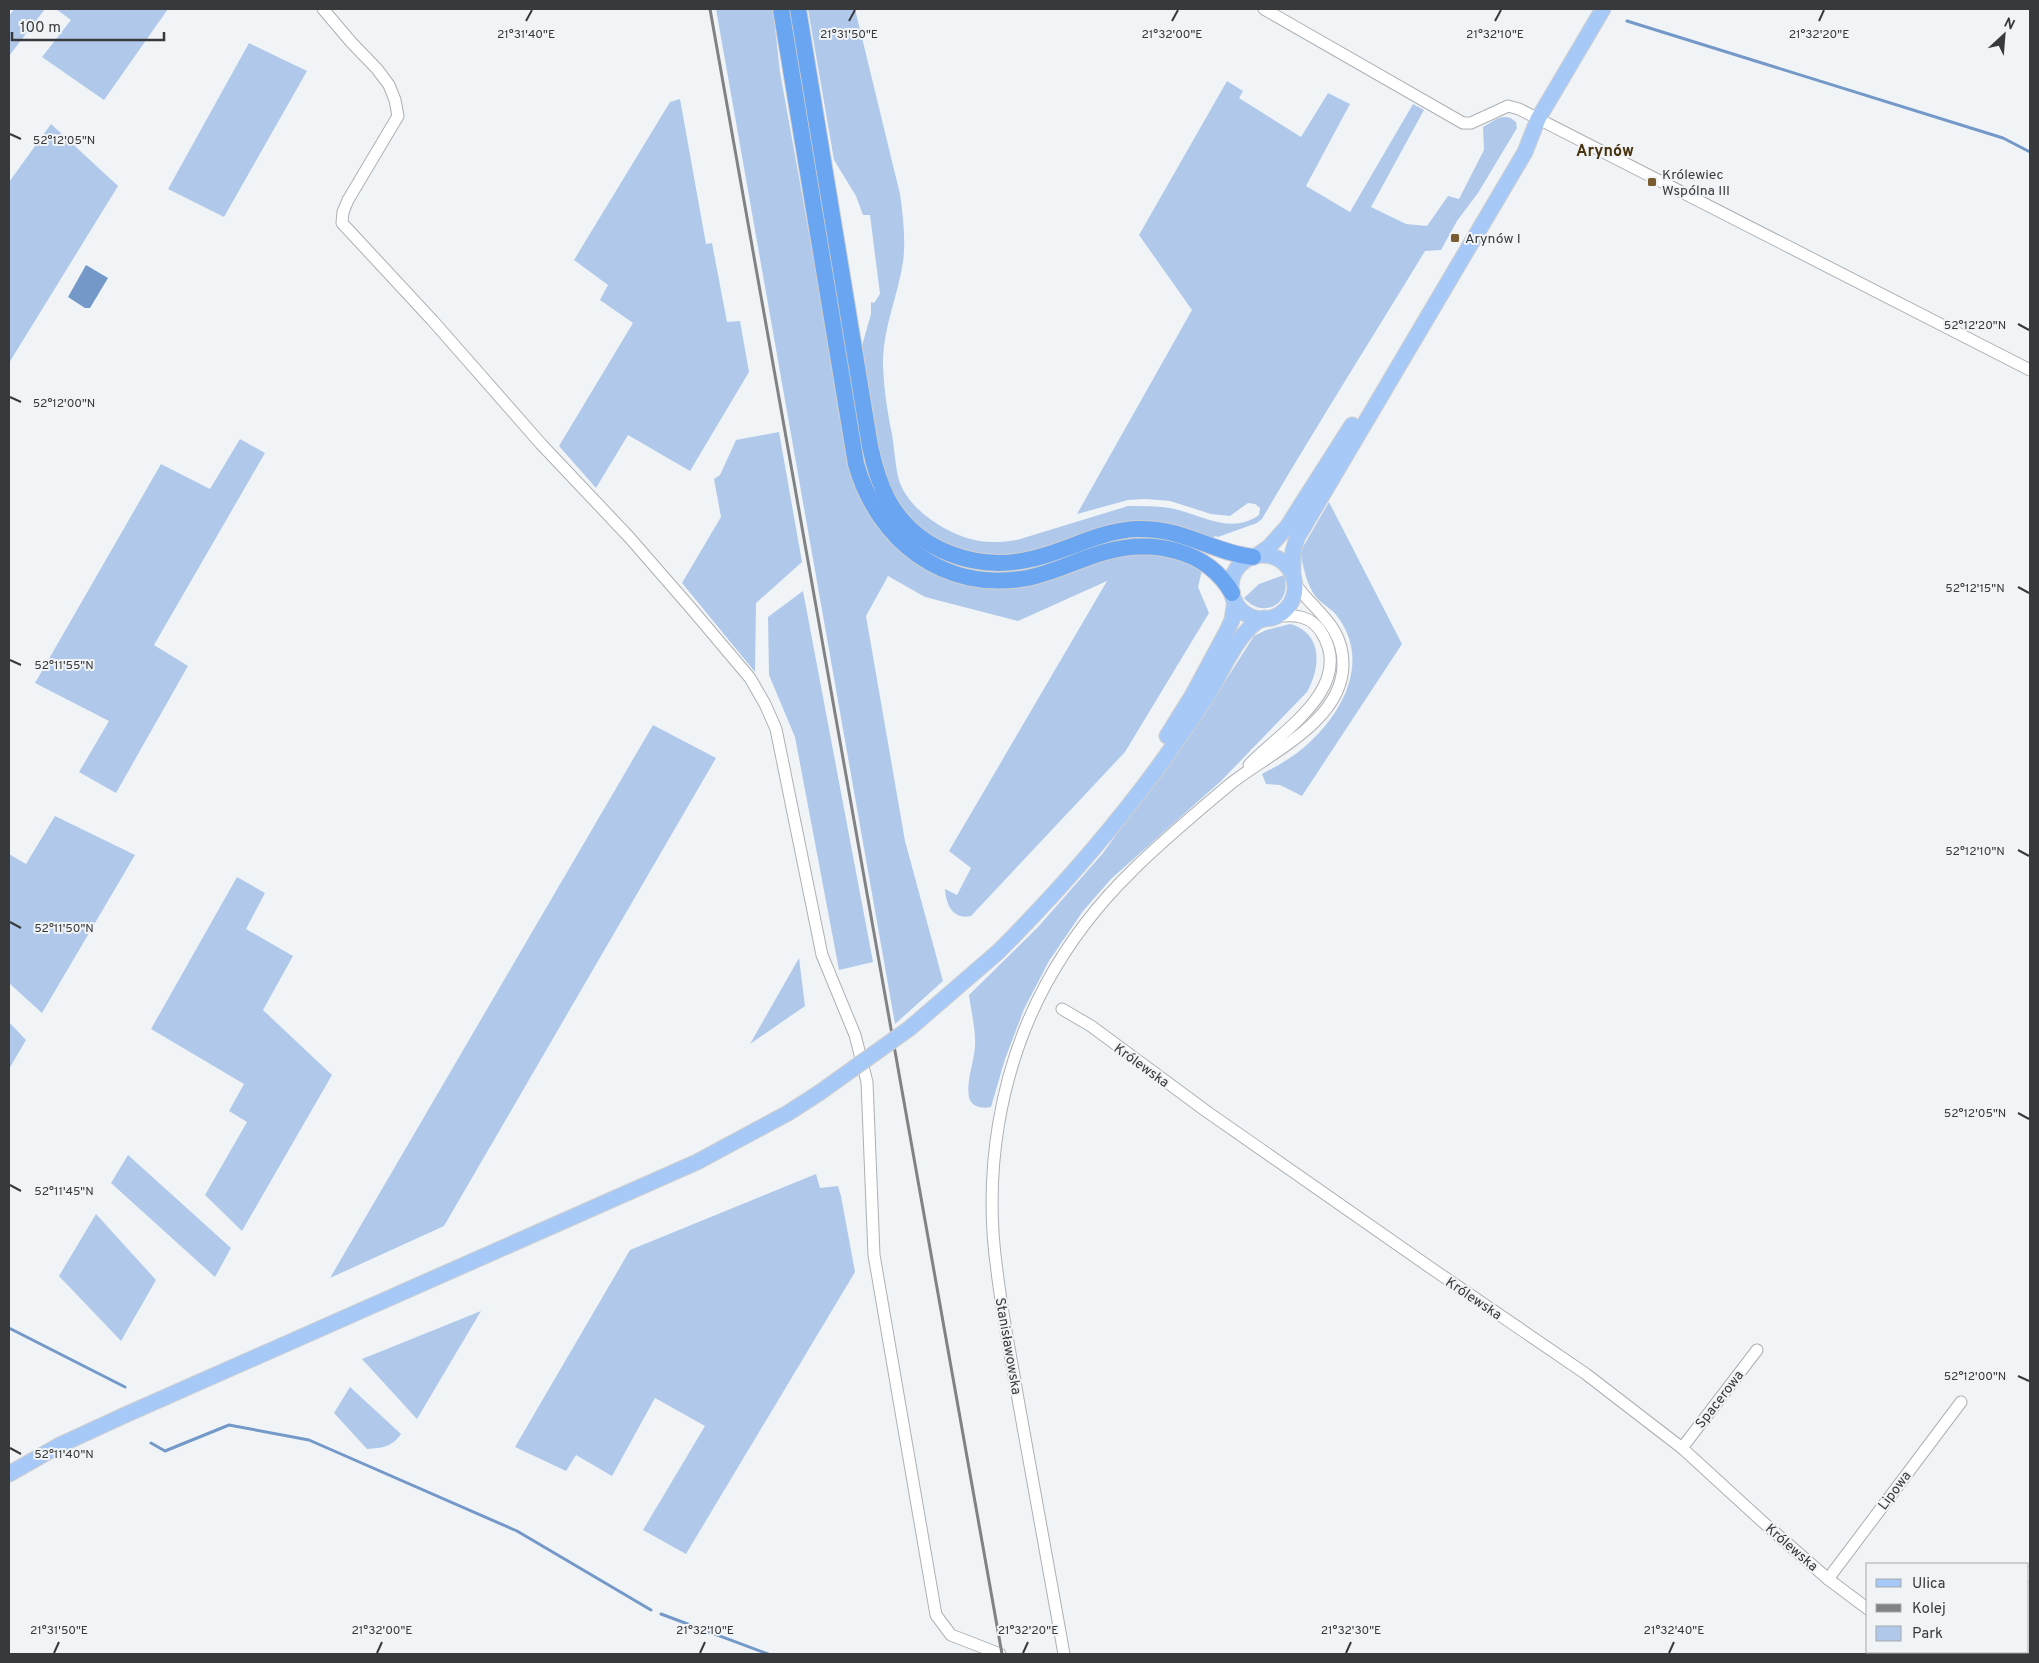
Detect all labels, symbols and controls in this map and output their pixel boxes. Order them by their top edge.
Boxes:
scale bar [12,10,165,42]
north arrow [1979,10,2029,60]
text: N [2001,15,2017,35]
text: 100 m [20,19,61,38]
text: 21°31'40"E [497,27,555,43]
text: 21°31'50"E [820,27,878,43]
text: 21°32'00"E [1142,27,1202,43]
text: 21°32'10"E [1466,27,1524,43]
text: 21°32'20"E [1789,27,1849,43]
text: 52°12'05"N [33,133,95,149]
district label: Arynów [1576,142,1634,162]
place label: Królewiec Wspólna III [1662,167,1730,200]
marker: Królewiec Wspólna III [1646,176,1658,188]
place label: Arynów I [1465,231,1521,248]
marker: Arynów I [1449,232,1461,244]
text: 52°12'20"N [1944,318,2006,334]
text: 52°12'00"N [33,396,95,412]
text: 52°12'15"N [1945,581,2005,597]
text: 52°11'55"N [34,658,94,674]
text: 52°12'10"N [1945,844,2005,860]
text: 52°11'50"N [34,921,94,937]
street label: Królewska [1110,1040,1172,1092]
text: 52°12'05"N [1944,1106,2006,1122]
text: 52°11'45"N [34,1184,94,1200]
street label: Królewska [1442,1274,1505,1324]
street label: Stanisławowska [991,1296,1024,1396]
street label: Spacerowa [1692,1368,1748,1432]
text: 52°12'00"N [1944,1369,2006,1385]
text: 52°11'40"N [34,1447,94,1463]
street label: Lipowa [1875,1468,1915,1514]
street label: Królewska [1761,1521,1821,1576]
legend [1866,1563,2029,1653]
text: Ulica [1912,1575,1945,1594]
text: Kolej [1912,1600,1946,1619]
text: 21°31'50"E [30,1623,88,1639]
text: 21°32'00"E [352,1623,412,1639]
text: 21°32'10"E [676,1623,734,1639]
text: 21°32'20"E [998,1623,1058,1639]
text: 21°32'30"E [1321,1623,1381,1639]
text: 21°32'40"E [1644,1623,1704,1639]
text: Park [1912,1625,1943,1644]

